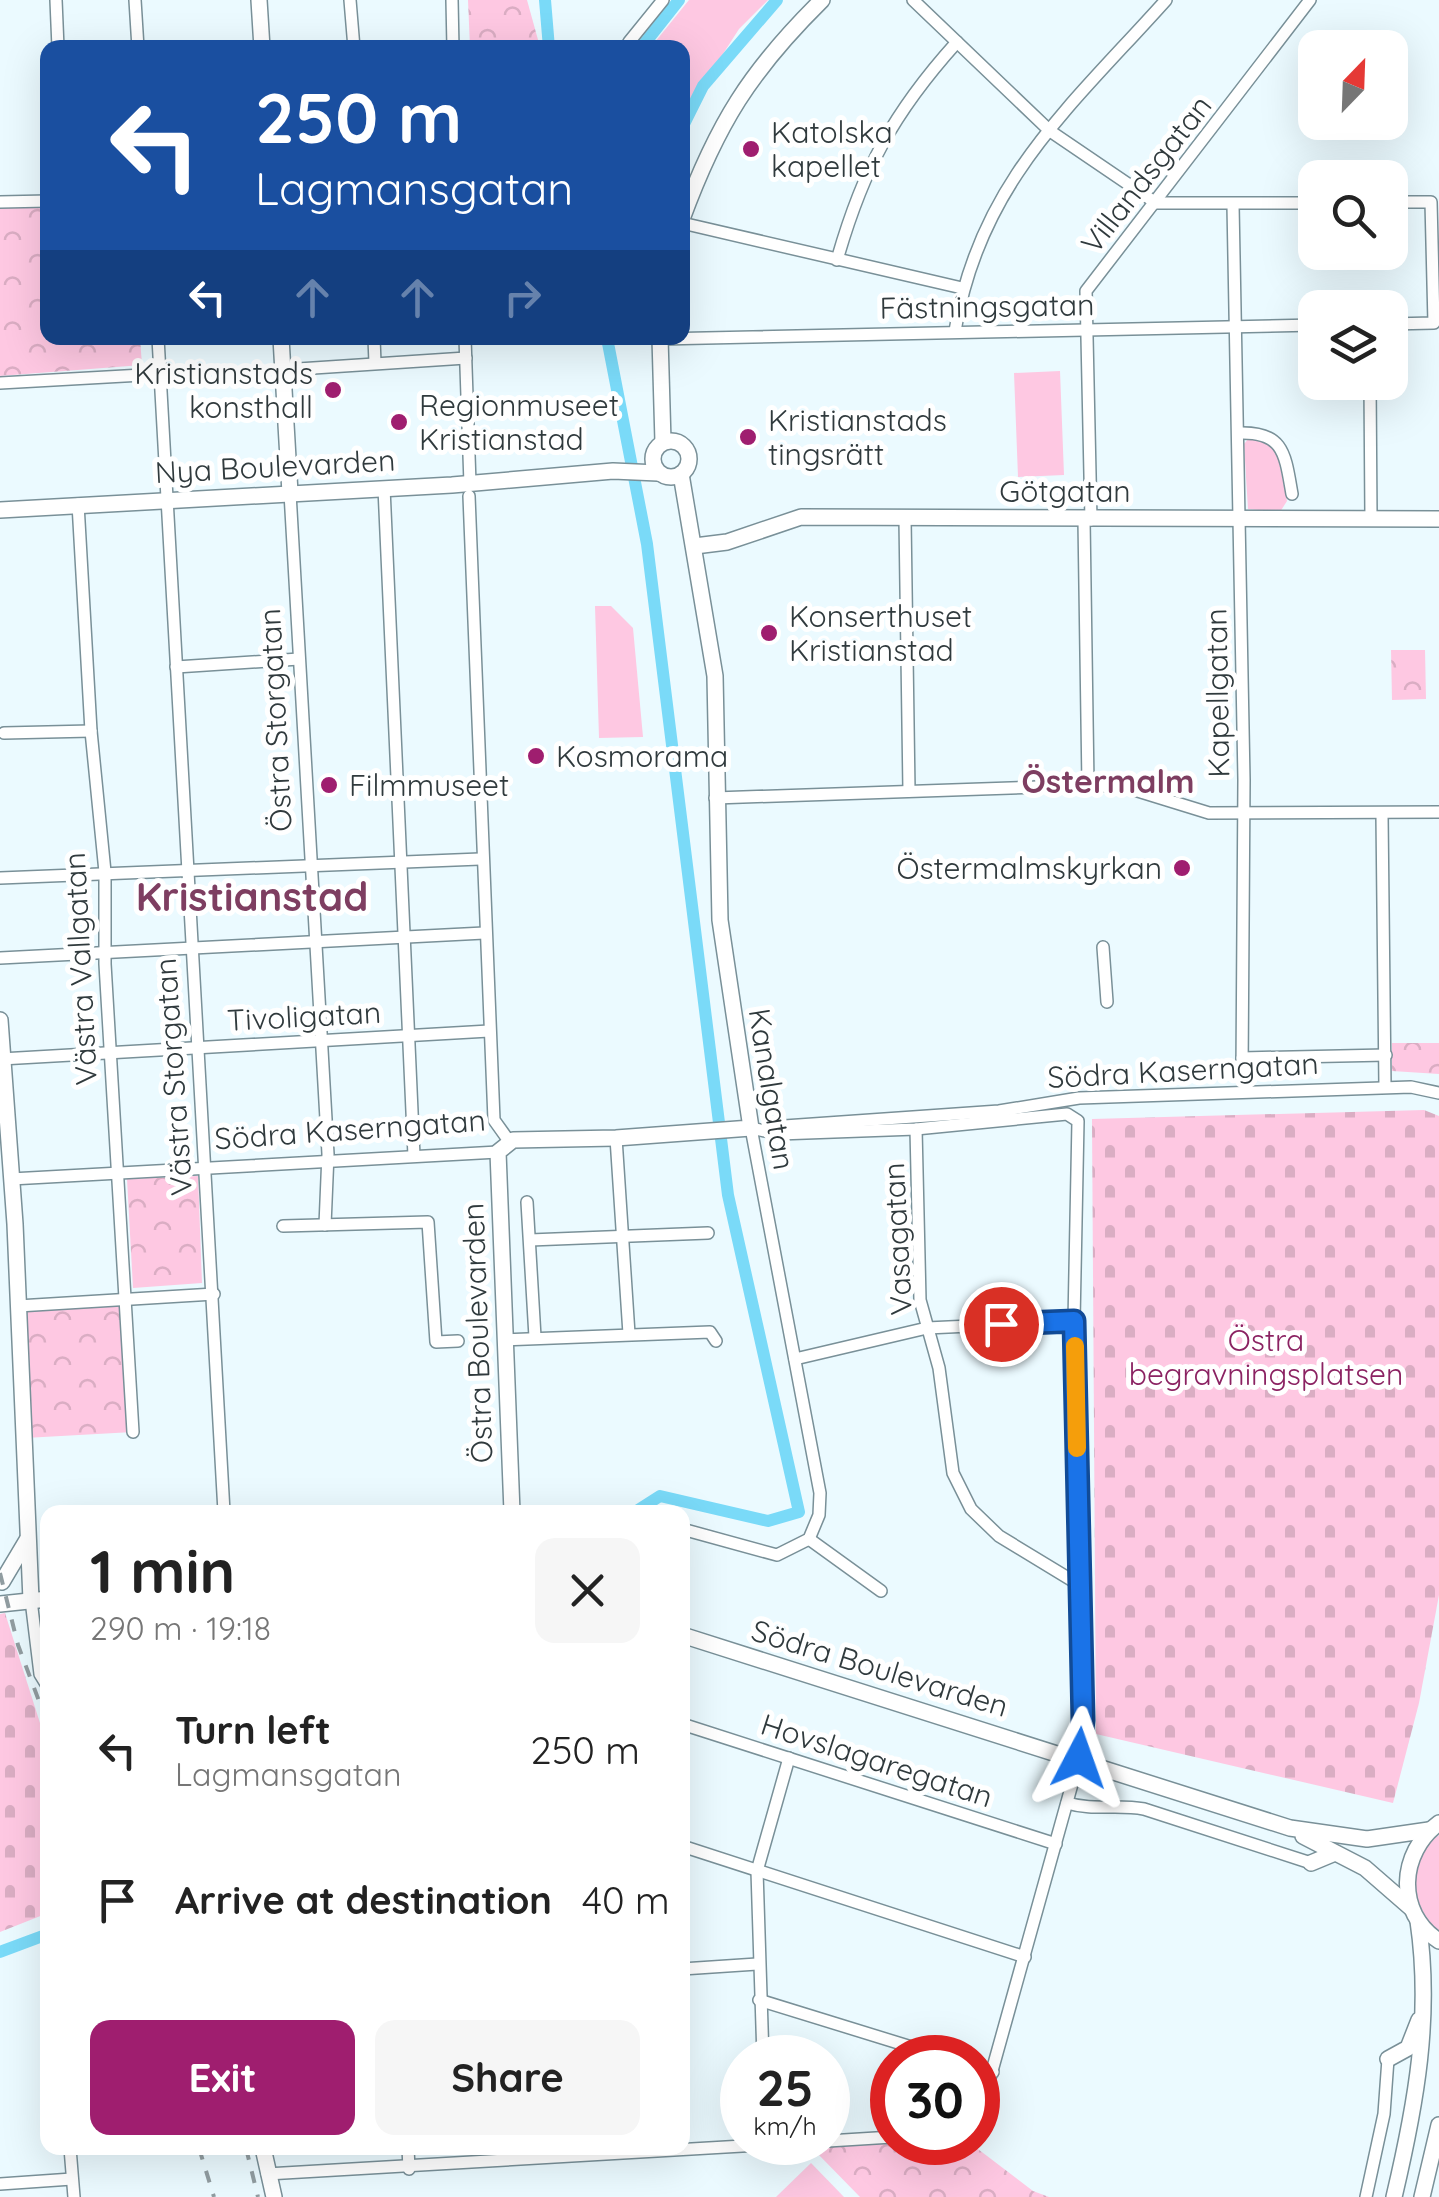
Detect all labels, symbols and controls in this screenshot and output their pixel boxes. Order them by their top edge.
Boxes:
north arrow [1298,30,1408,140]
map controls [1298,30,1408,400]
text: 250 m [255,73,462,161]
icon: left [90,80,220,210]
street label: Villandsgatan [1072,87,1220,261]
place label: Katolska kapellet [771,113,893,185]
marker: Katolska kapellet [740,138,762,160]
text: Lagmansgatan [255,160,573,216]
button: search [1298,160,1408,270]
icon: left [180,270,235,325]
icon: ahead [285,270,340,325]
icon: ahead [390,270,445,325]
icon: right [495,270,550,325]
street label: Fästningsgatan [879,285,1095,327]
button: layers [1298,290,1408,400]
place label: Kristianstads konsthall [134,354,313,426]
marker: Kristianstads konsthall [322,379,344,401]
place label: Regionmuseet Kristianstad [419,386,619,458]
place label: Kristianstads tingsrätt [768,401,947,473]
marker: Regionmuseet Kristianstad [388,411,410,433]
marker: Kristianstads tingsrätt [737,426,759,448]
street label: Nya Boulevarden [154,441,396,491]
street label: Götgatan [999,472,1131,510]
place label: Konserthuset Kristianstad [789,597,972,669]
street label: Östra Storgatan [250,607,300,833]
street label: Kapellgatan [1197,608,1237,778]
marker: Konserthuset Kristianstad [758,622,780,644]
place label: Kosmorama [556,737,728,775]
marker: Kosmorama [525,745,547,767]
district label: Östermalm [1021,761,1195,801]
place label: Filmmuseet [349,766,509,804]
marker: Filmmuseet [318,774,340,796]
place label: Östermalmskyrkan [896,849,1162,887]
street label: Västra Vallgatan [55,852,105,1086]
marker: Östermalmskyrkan [1171,857,1193,879]
district label: Kristianstad [136,871,368,921]
street label: Västra Storgatan [146,957,200,1197]
street label: Tivoligatan [226,993,382,1039]
street label: Kanalgatan [740,1006,804,1172]
street label: Södra Kaserngatan [1046,1044,1320,1096]
street label: Södra Kaserngatan [213,1101,487,1157]
street label: Vasagatan [874,1162,920,1316]
street label: Östra Boulevarden [453,1202,501,1464]
pin [959,1282,1044,1367]
icon: arrive [974,1297,1029,1352]
park label: Östra begravningsplatsen [1129,1321,1403,1393]
text: 1 min [90,1533,235,1608]
button: close [535,1538,640,1643]
text: 290 m · 19:18 [90,1608,271,1648]
street label: Södra Boulevarden [747,1611,1013,1725]
street label: Hovslagaregatan [756,1705,998,1815]
text: Turn left [175,1706,331,1754]
position arrow [1027,1706,1131,1810]
icon: left [90,1723,145,1778]
text: 250 m [531,1726,640,1774]
text: Lagmansgatan [175,1754,401,1794]
icon: arrive [90,1873,145,1928]
text: Arrive at destination [175,1876,552,1924]
text: 40 m [582,1876,670,1924]
button: Exit [90,2020,355,2135]
button: Share [375,2020,640,2135]
speed limit sign: 30 [870,2035,1000,2165]
text: 25 [756,2056,814,2119]
text: km/h [753,2110,817,2141]

